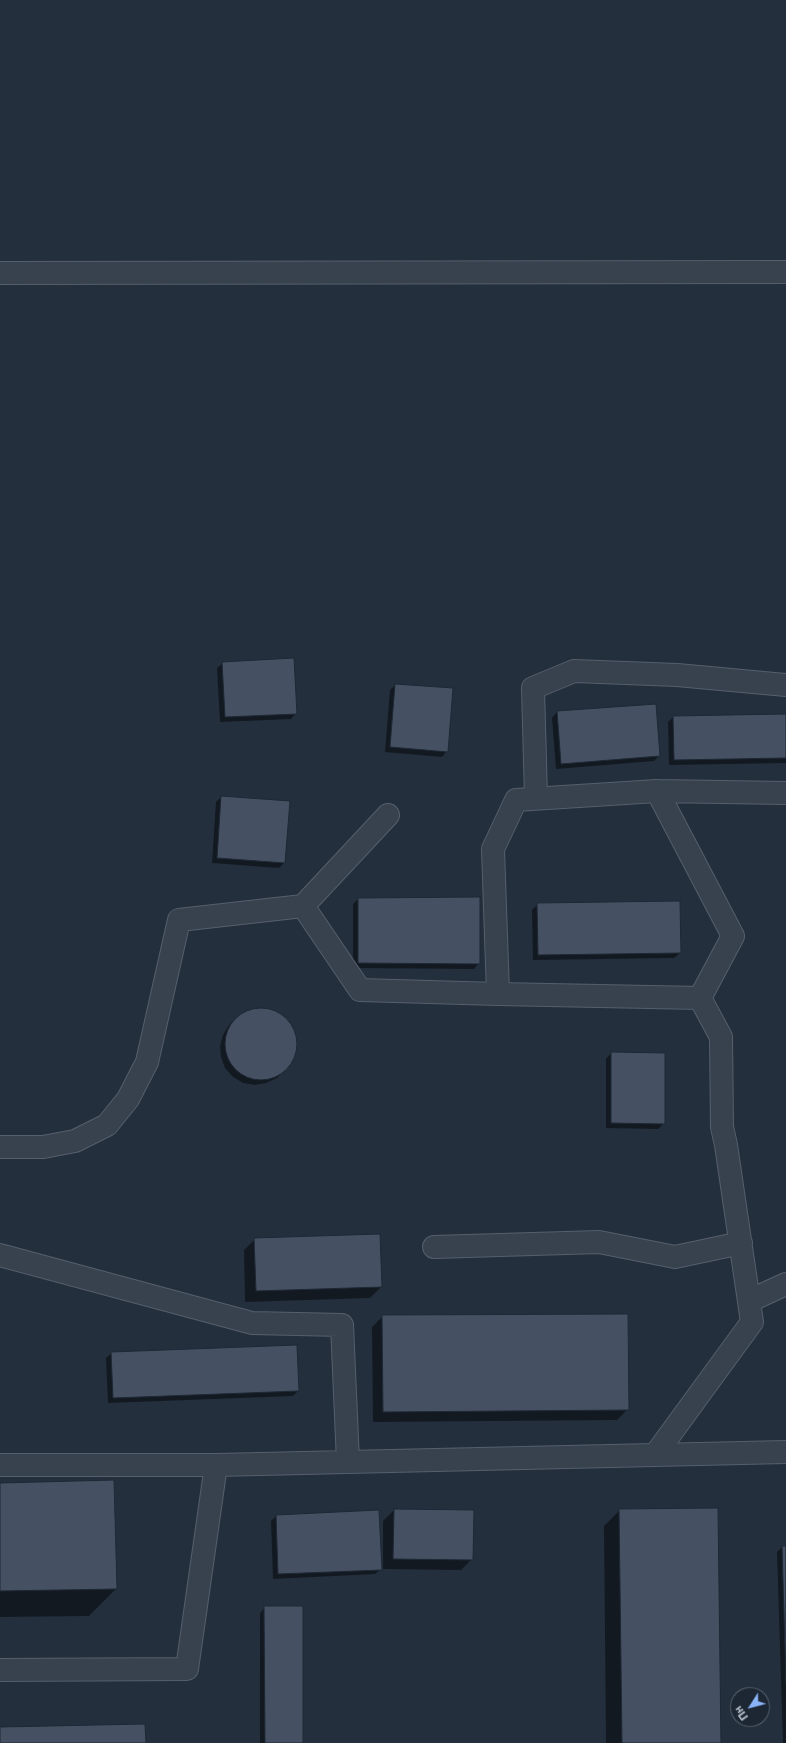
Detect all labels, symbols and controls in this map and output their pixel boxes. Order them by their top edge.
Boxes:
north arrow [730,1687,770,1727]
text: Пн [731,1704,750,1723]

